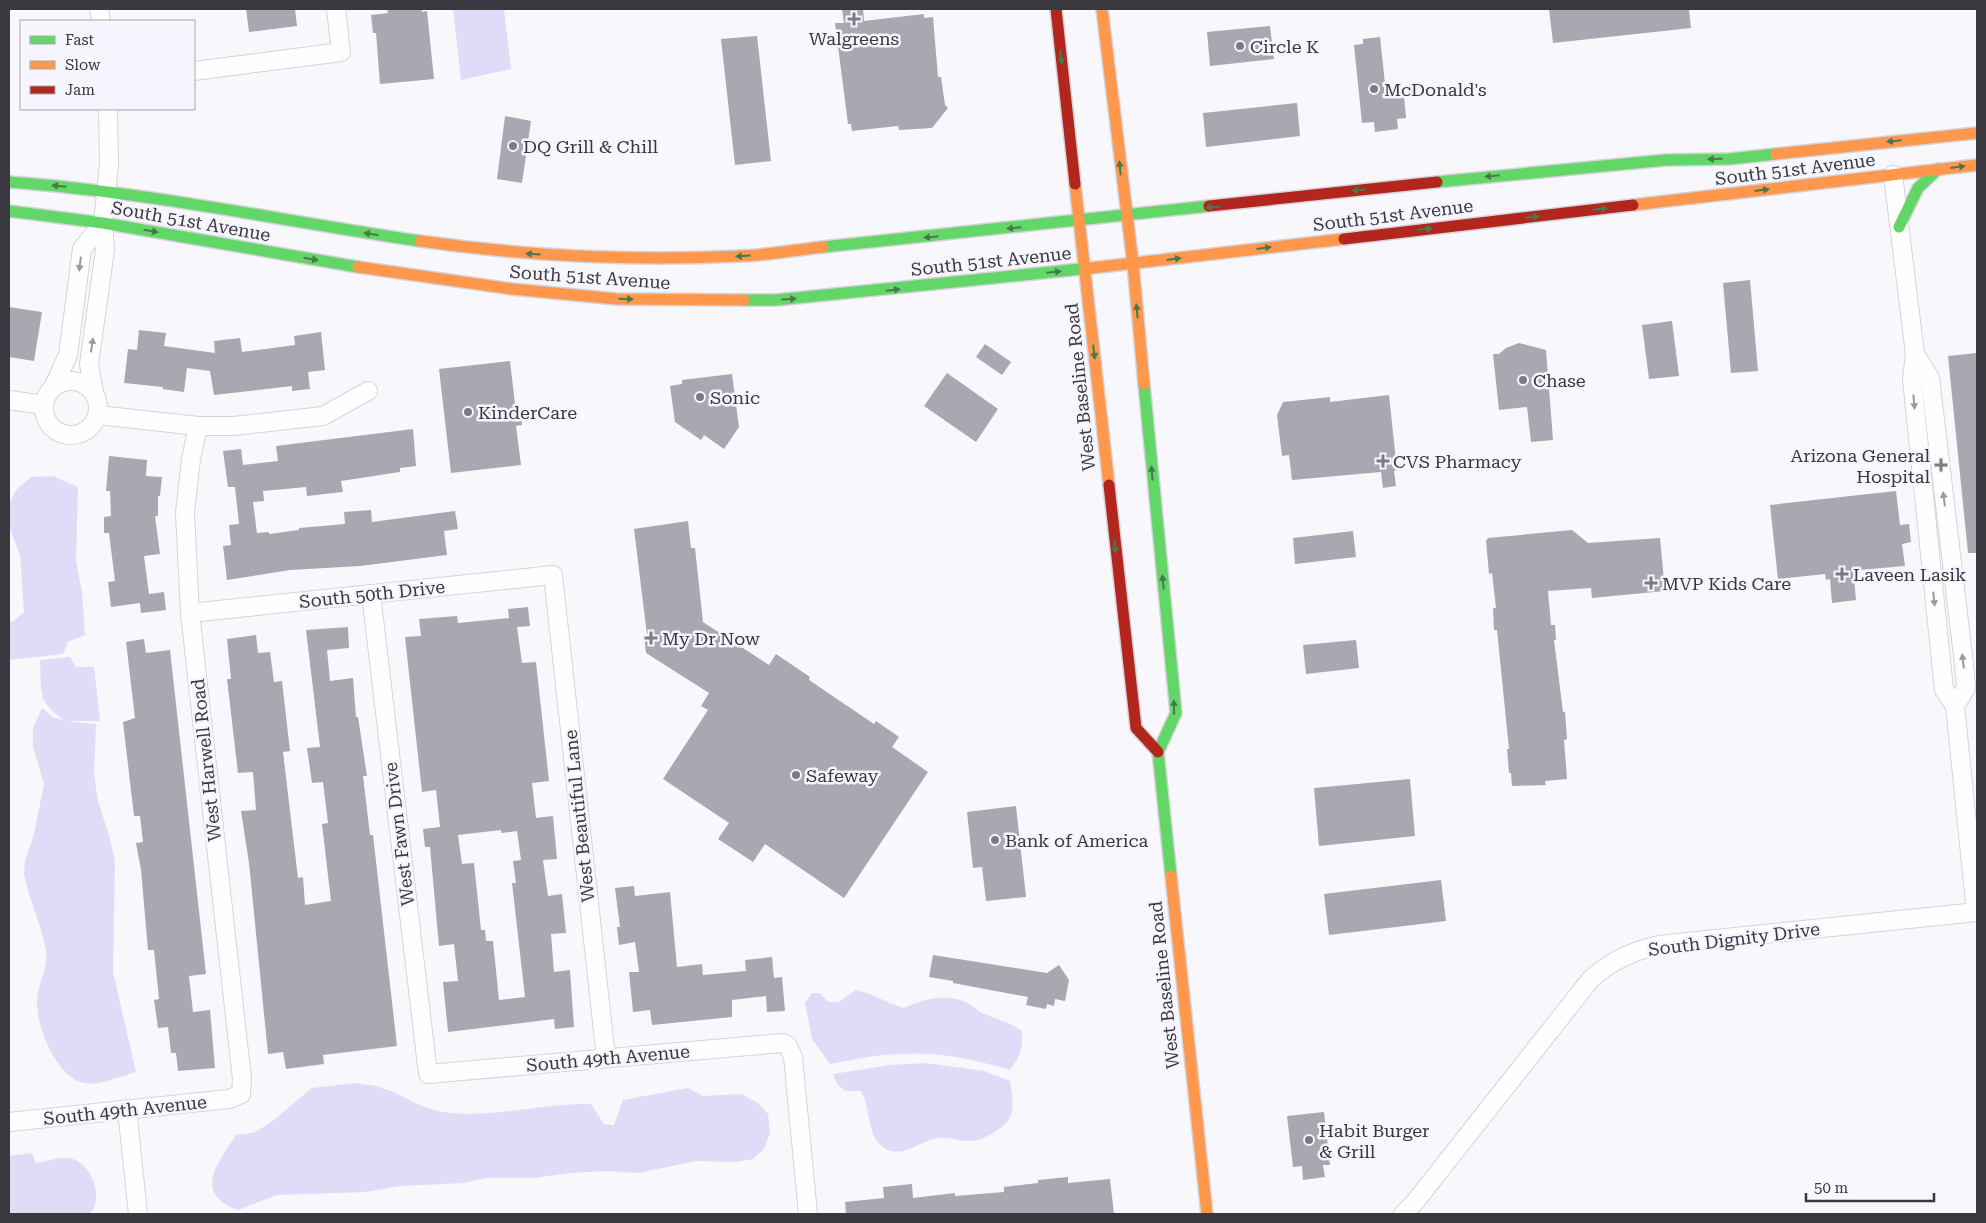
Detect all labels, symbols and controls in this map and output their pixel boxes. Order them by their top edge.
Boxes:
marker: Walgreens [848,13,860,25]
legend [20,20,195,110]
place label: Walgreens [809,28,899,49]
text: Fast [65,31,95,49]
place label: Circle K [1250,36,1319,57]
marker: Circle K [1234,40,1246,52]
one-way arrow [1057,49,1065,65]
text: Slow [65,56,101,74]
place label: McDonald's [1384,79,1487,100]
text: Jam [65,81,95,99]
marker: McDonald's [1368,83,1380,95]
place label: DQ Grill & Chill [523,136,658,157]
one-way arrow [1886,137,1902,145]
marker: DQ Grill & Chill [507,140,519,152]
street label: South 51st Avenue [1714,149,1876,189]
one-way arrow [1707,155,1723,163]
one-way arrow [1116,159,1124,175]
one-way arrow [1950,163,1966,171]
one-way arrow [1483,172,1499,180]
one-way arrow [50,182,66,190]
one-way arrow [1351,186,1367,194]
one-way arrow [1754,186,1770,194]
street label: South 51st Avenue [1312,195,1474,235]
street label: South 51st Avenue [110,197,272,245]
one-way arrow [1205,203,1221,211]
one-way arrow [1593,205,1609,213]
one-way arrow [1524,213,1540,221]
one-way arrow [1006,224,1022,232]
one-way arrow [1417,225,1433,233]
one-way arrow [143,228,159,236]
one-way arrow [363,229,379,237]
one-way arrow [923,233,939,241]
street label: South 51st Avenue [910,242,1072,280]
one-way arrow [1256,244,1272,252]
one-way arrow [524,249,540,257]
one-way arrow [735,252,751,260]
one-way arrow [1166,254,1182,262]
one-way arrow [76,256,84,272]
one-way arrow [303,256,319,264]
street label: South 51st Avenue [509,261,671,293]
one-way arrow [1047,268,1063,276]
one-way arrow [885,286,901,294]
one-way arrow [618,295,634,303]
one-way arrow [781,295,797,303]
street label: West Baseline Road [1061,302,1099,472]
one-way arrow [1133,303,1141,319]
one-way arrow [88,337,96,353]
one-way arrow [1090,344,1098,360]
place label: Chase [1533,370,1586,391]
marker: Chase [1517,374,1529,386]
place label: Sonic [710,387,760,408]
marker: Sonic [694,391,706,403]
one-way arrow [1910,395,1918,411]
place label: KinderCare [478,402,577,423]
marker: KinderCare [462,406,474,418]
place label: Arizona General Hospital [1791,445,1930,487]
place label: CVS Pharmacy [1393,451,1522,472]
marker: CVS Pharmacy [1377,455,1389,467]
marker: Arizona General Hospital [1934,458,1948,472]
one-way arrow [1148,465,1156,481]
one-way arrow [1940,491,1948,507]
one-way arrow [1111,538,1119,554]
place label: Laveen Lasik [1853,564,1967,585]
marker: Laveen Lasik [1835,567,1849,581]
place label: MVP Kids Care [1662,573,1791,594]
one-way arrow [1159,574,1167,590]
street label: South 50th Drive [298,576,446,612]
marker: MVP Kids Care [1644,576,1658,590]
one-way arrow [1930,591,1938,607]
place label: My Dr Now [662,628,760,649]
marker: My Dr Now [644,631,658,645]
one-way arrow [1959,652,1967,668]
street label: West Harwell Road [187,677,225,842]
one-way arrow [1170,699,1178,715]
street label: West Beautiful Lane [559,729,599,903]
street label: West Fawn Drive [380,761,418,907]
place label: Safeway [806,765,879,786]
marker: Safeway [790,769,802,781]
place label: Bank of America [1005,830,1148,851]
marker: Bank of America [989,834,1001,846]
street label: West Baseline Road [1145,900,1183,1070]
street label: South Dignity Drive [1647,918,1821,960]
street label: South 49th Avenue [525,1040,691,1076]
street label: South 49th Avenue [42,1091,208,1129]
place label: Habit Burger & Grill [1319,1120,1429,1162]
marker: Habit Burger & Grill [1303,1134,1315,1146]
scale bar [1806,1170,1934,1202]
text: 50 m [1814,1179,1849,1197]

